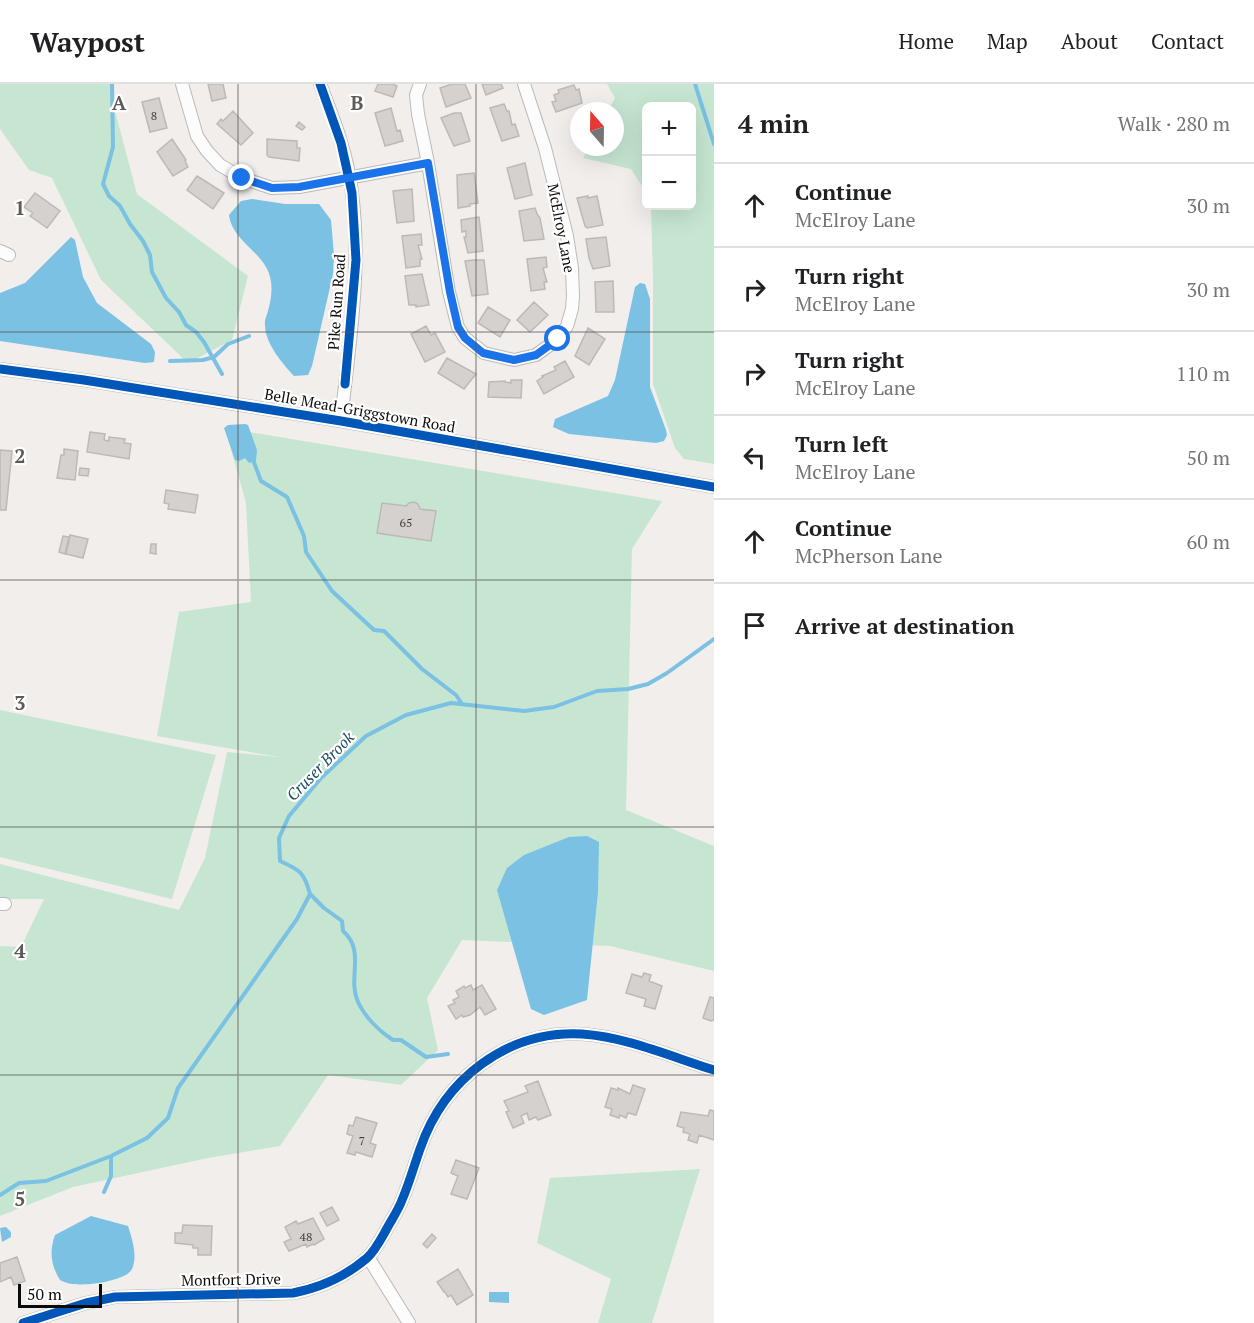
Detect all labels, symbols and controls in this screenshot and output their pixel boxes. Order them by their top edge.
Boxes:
text: Waypost [30,23,145,60]
text: Home [898,27,954,55]
text: Map [987,27,1028,55]
text: About [1061,27,1118,55]
text: Contact [1151,27,1224,55]
text: A [112,89,127,116]
text: B [351,89,364,116]
north arrow [570,102,624,156]
map controls [642,102,696,210]
button: + [642,102,696,156]
text: 4 min [738,106,809,140]
house number: 8 [151,108,157,123]
text: Walk · 280 m [1118,110,1230,137]
button: − [642,156,696,210]
route end [228,164,254,190]
text: Continue [795,177,892,206]
street label: McElroy Lane [544,182,580,274]
icon: ahead [738,189,771,222]
text: 30 m [1187,192,1230,219]
text: 1 [14,194,26,221]
text: McElroy Lane [795,206,916,233]
street label: Pike Run Road [323,253,349,351]
text: Turn right [795,261,904,290]
icon: right [738,273,771,306]
text: 30 m [1187,276,1230,303]
text: McElroy Lane [795,290,916,317]
route start [544,325,570,351]
text: Turn right [795,345,904,374]
icon: right [738,357,771,390]
text: 110 m [1176,360,1230,387]
text: McElroy Lane [795,374,916,401]
street label: Belle Mead-Griggstown Road [263,383,457,437]
text: Turn left [795,429,888,458]
icon: left [738,441,771,474]
text: 2 [14,442,26,469]
text: 50 m [1187,444,1230,471]
text: McElroy Lane [795,458,916,485]
text: Continue [795,513,892,542]
house number: 65 [400,515,412,530]
icon: ahead [738,525,771,558]
text: 60 m [1187,528,1230,555]
text: McPherson Lane [795,542,943,569]
icon: arrive [738,609,771,642]
text: Arrive at destination [795,611,1014,640]
text: 3 [14,689,26,716]
water label: Cruser Brook [281,726,359,806]
text: 4 [14,937,26,964]
house number: 7 [359,1133,365,1148]
text: 5 [14,1185,26,1212]
house number: 48 [300,1229,312,1244]
street label: Montfort Drive [181,1268,281,1290]
scale bar [18,1281,102,1308]
text: 50 m [27,1283,62,1305]

